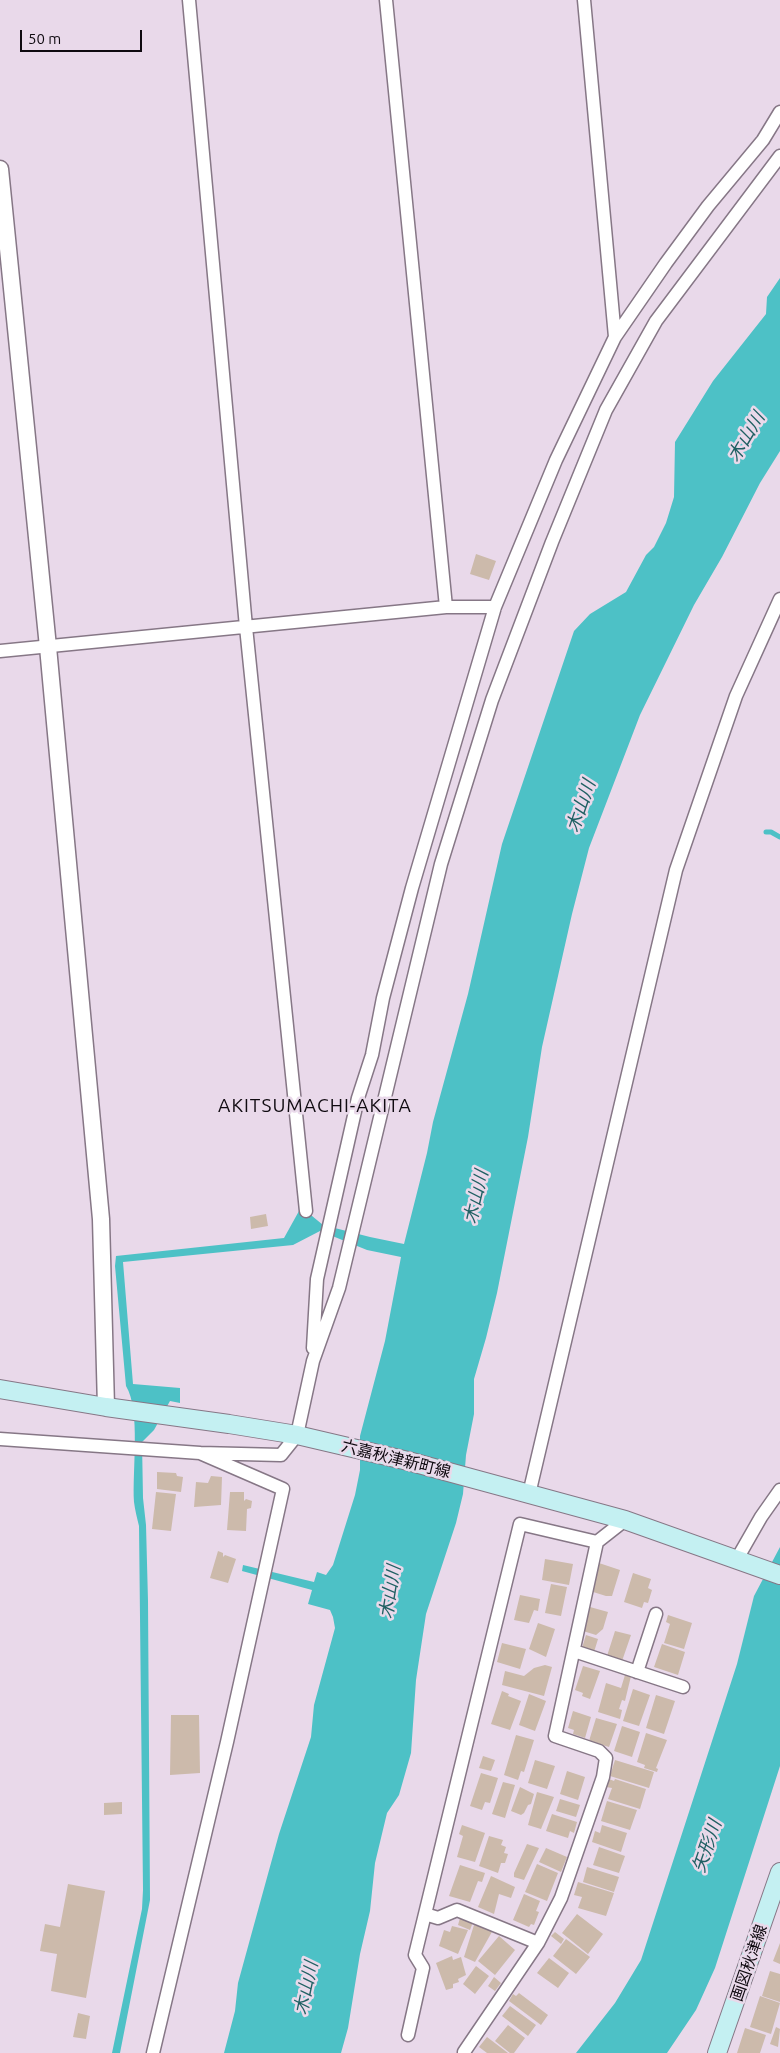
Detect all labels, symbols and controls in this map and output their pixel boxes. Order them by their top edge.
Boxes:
scale bar [22,20,145,52]
text: 50 m [28,30,61,47]
water label: 木山川 [723,408,769,466]
water label: 木山川 [562,777,600,835]
district label: AKITSUMACHI-AKITA [216,1095,414,1117]
water label: 木山川 [459,1168,493,1226]
street label: 六嘉秋津新町線 [339,1436,453,1482]
water label: 木山川 [375,1564,405,1620]
water label: 矢形川 [688,1817,726,1875]
street label: 画図秋津線 [727,1922,771,2004]
water label: 木山川 [290,1959,322,2017]

